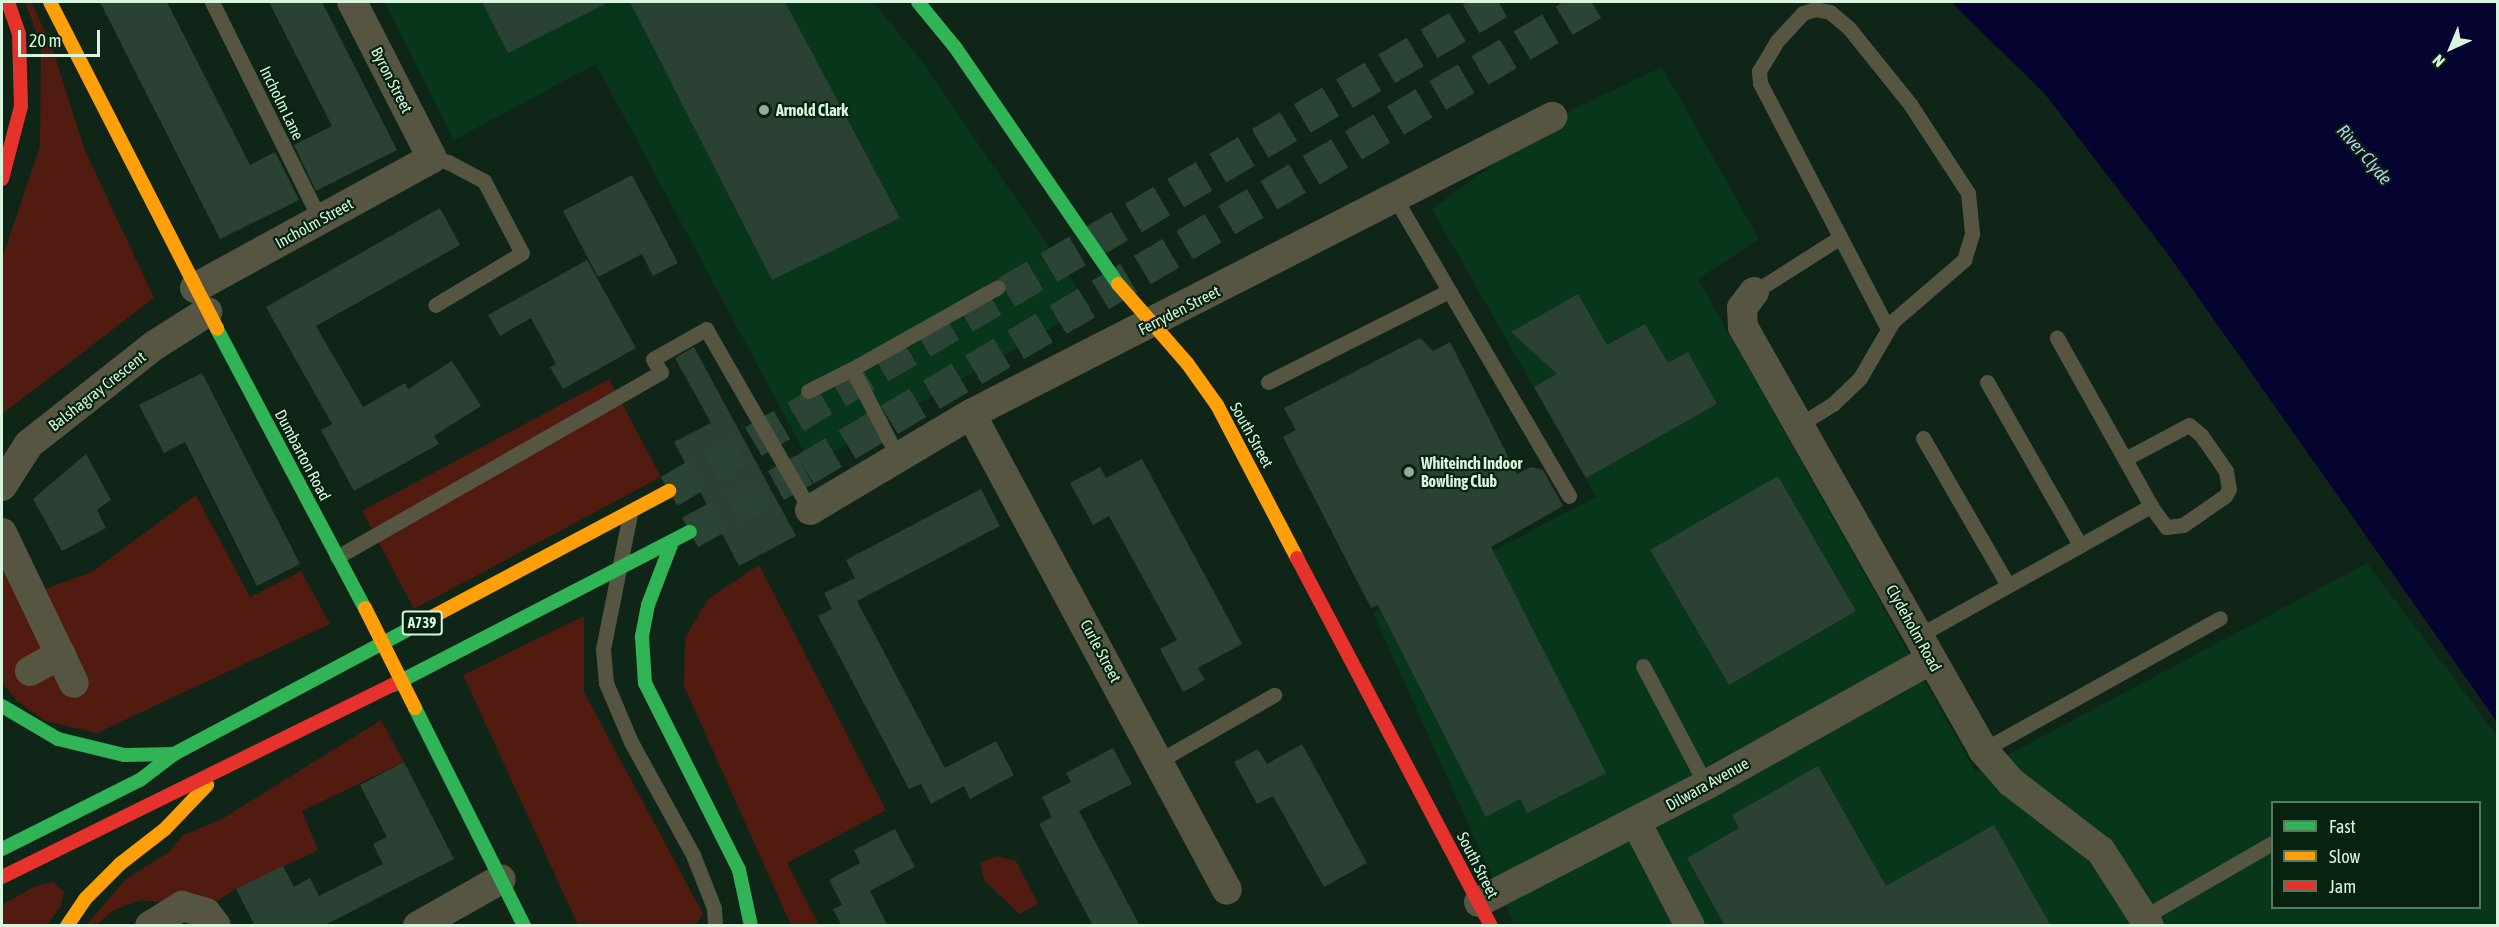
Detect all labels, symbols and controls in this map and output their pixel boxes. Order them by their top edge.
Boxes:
scale bar [21,18,104,56]
north arrow [2421,18,2481,78]
text: 20 m [29,30,61,51]
street label: Byron Street [367,44,417,116]
text: N [2429,51,2448,71]
street label: Incholm Lane [256,63,308,143]
place label: Arnold Clark [776,100,848,120]
marker: Arnold Clark [757,103,771,117]
water label: River Clyde [2332,120,2396,190]
street label: Incholm Street [272,194,356,252]
street label: Ferryden Street [1135,281,1223,339]
street label: Balshagray Crescent [45,347,149,435]
street label: South Street [1226,399,1278,471]
street label: Dumbarton Road [271,406,335,504]
place label: Whiteinch Indoor Bowling Club [1421,453,1522,491]
marker: Whiteinch Indoor Bowling Club [1402,465,1416,479]
street label: Clydeholm Road [1882,581,1946,675]
road number: A739 [401,611,443,635]
street label: Curle Street [1076,616,1126,686]
street label: Dilwara Avenue [1662,753,1752,815]
legend [2271,801,2481,909]
text: Fast [2329,816,2356,837]
street label: South Street [1453,829,1503,901]
text: Slow [2329,846,2360,867]
text: Jam [2329,876,2356,897]

